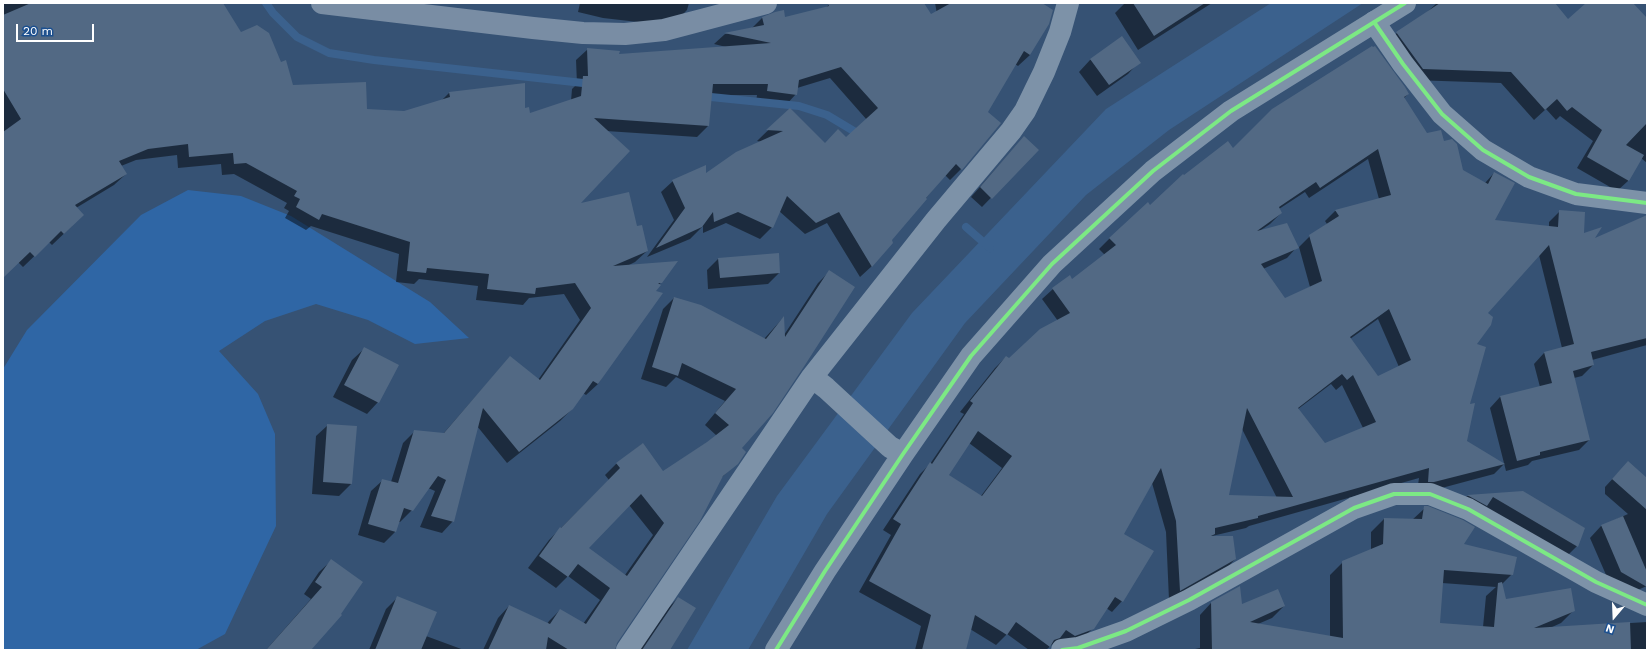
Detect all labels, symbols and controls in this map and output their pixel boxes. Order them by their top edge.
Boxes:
scale bar [18,16,96,42]
text: 20 m [23,24,53,38]
north arrow [1594,597,1634,637]
text: N [1604,621,1616,636]

